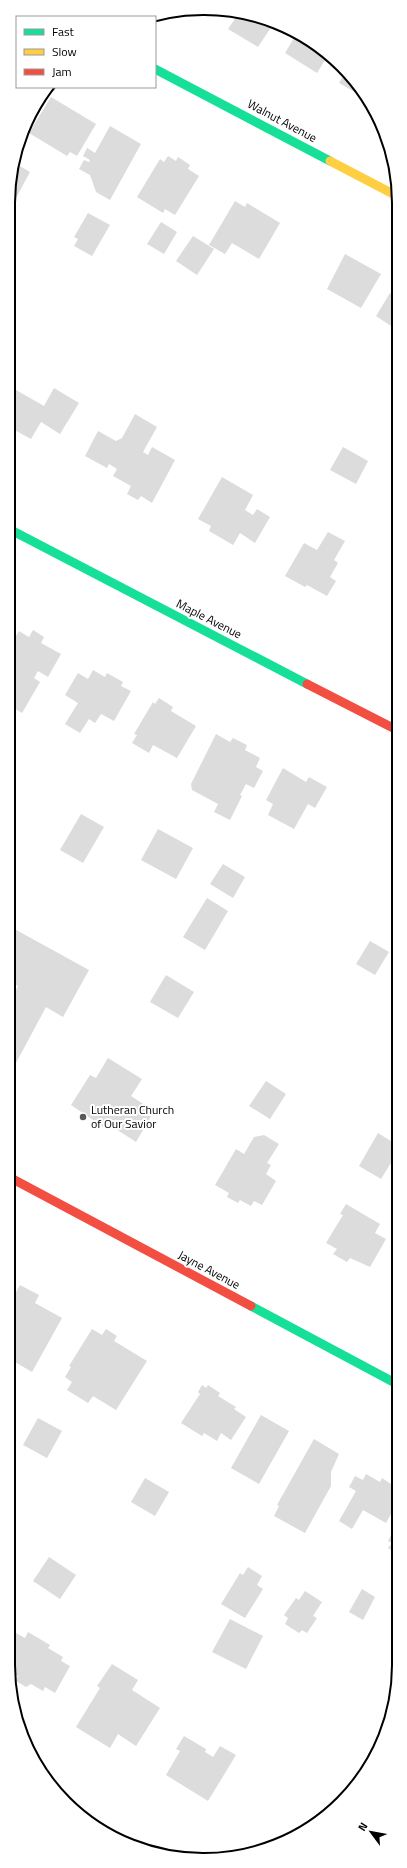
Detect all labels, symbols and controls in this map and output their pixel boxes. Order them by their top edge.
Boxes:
legend [16,16,156,88]
text: Fast [52,22,75,41]
text: Slow [52,42,77,61]
text: Jam [52,62,72,81]
street label: Walnut Avenue [244,94,320,147]
street label: Maple Avenue [173,594,245,643]
place label: Lutheran Church of Our Savior [91,1100,174,1133]
marker: Lutheran Church of Our Savior [78,1112,88,1122]
street label: Jayne Avenue [175,1245,244,1294]
north arrow [351,1812,391,1852]
text: N [354,1819,371,1834]

